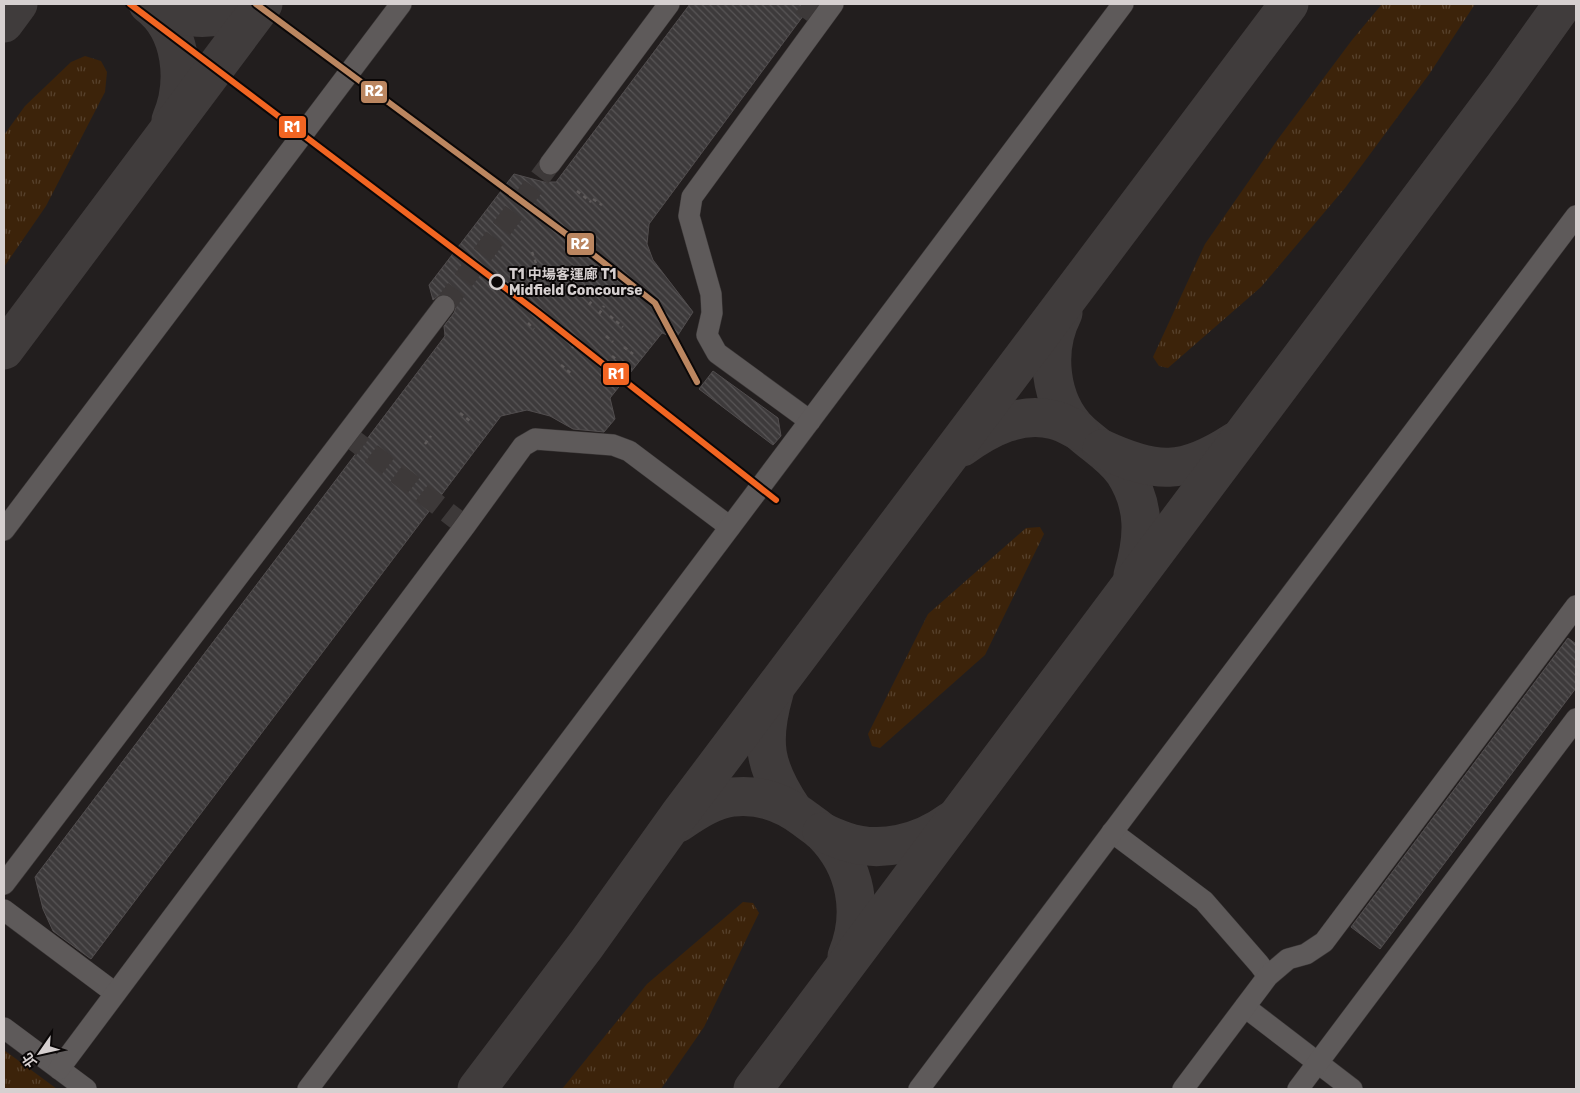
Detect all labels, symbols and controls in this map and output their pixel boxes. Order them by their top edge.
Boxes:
line badge: R2 [360,80,388,104]
text: R2 [365,83,383,100]
line badge: R1 [278,115,307,139]
text: R1 [284,119,300,136]
line badge: R2 [566,232,595,256]
text: R2 [571,236,589,253]
place label: T1 中場客運廊 T1 Midfield Concourse [509,266,643,299]
marker: T1 中場客運廊 T1 Midfield Concourse [489,274,505,290]
line badge: R1 [602,362,630,386]
text: R1 [608,366,624,383]
north arrow [15,1028,65,1078]
text: 北 [19,1049,41,1071]

